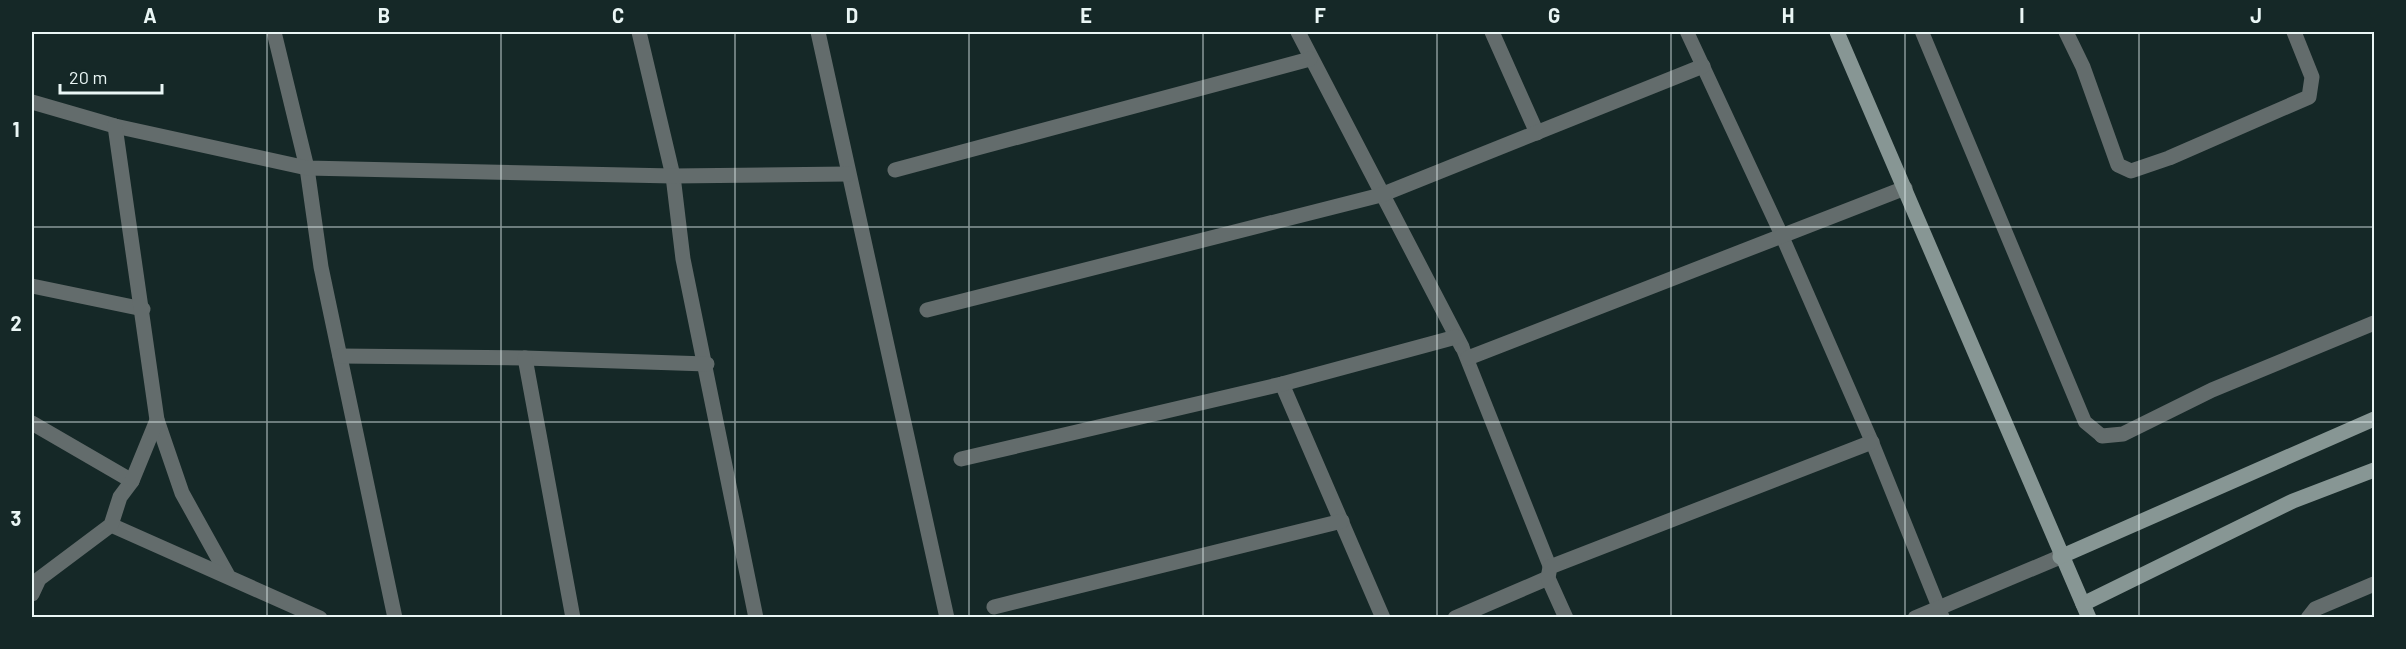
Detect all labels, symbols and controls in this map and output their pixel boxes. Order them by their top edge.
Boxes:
text: A [143,3,157,27]
text: B [378,3,390,27]
text: C [612,3,624,27]
text: D [846,3,858,27]
text: E [1080,3,1092,27]
text: F [1314,3,1326,27]
text: G [1548,3,1560,27]
text: H [1782,3,1794,27]
text: I [2019,3,2025,27]
text: J [2250,3,2262,27]
scale bar [60,57,162,95]
text: 20 m [69,66,107,88]
text: 1 [12,117,20,141]
text: 2 [10,311,22,335]
text: 3 [11,506,21,530]

